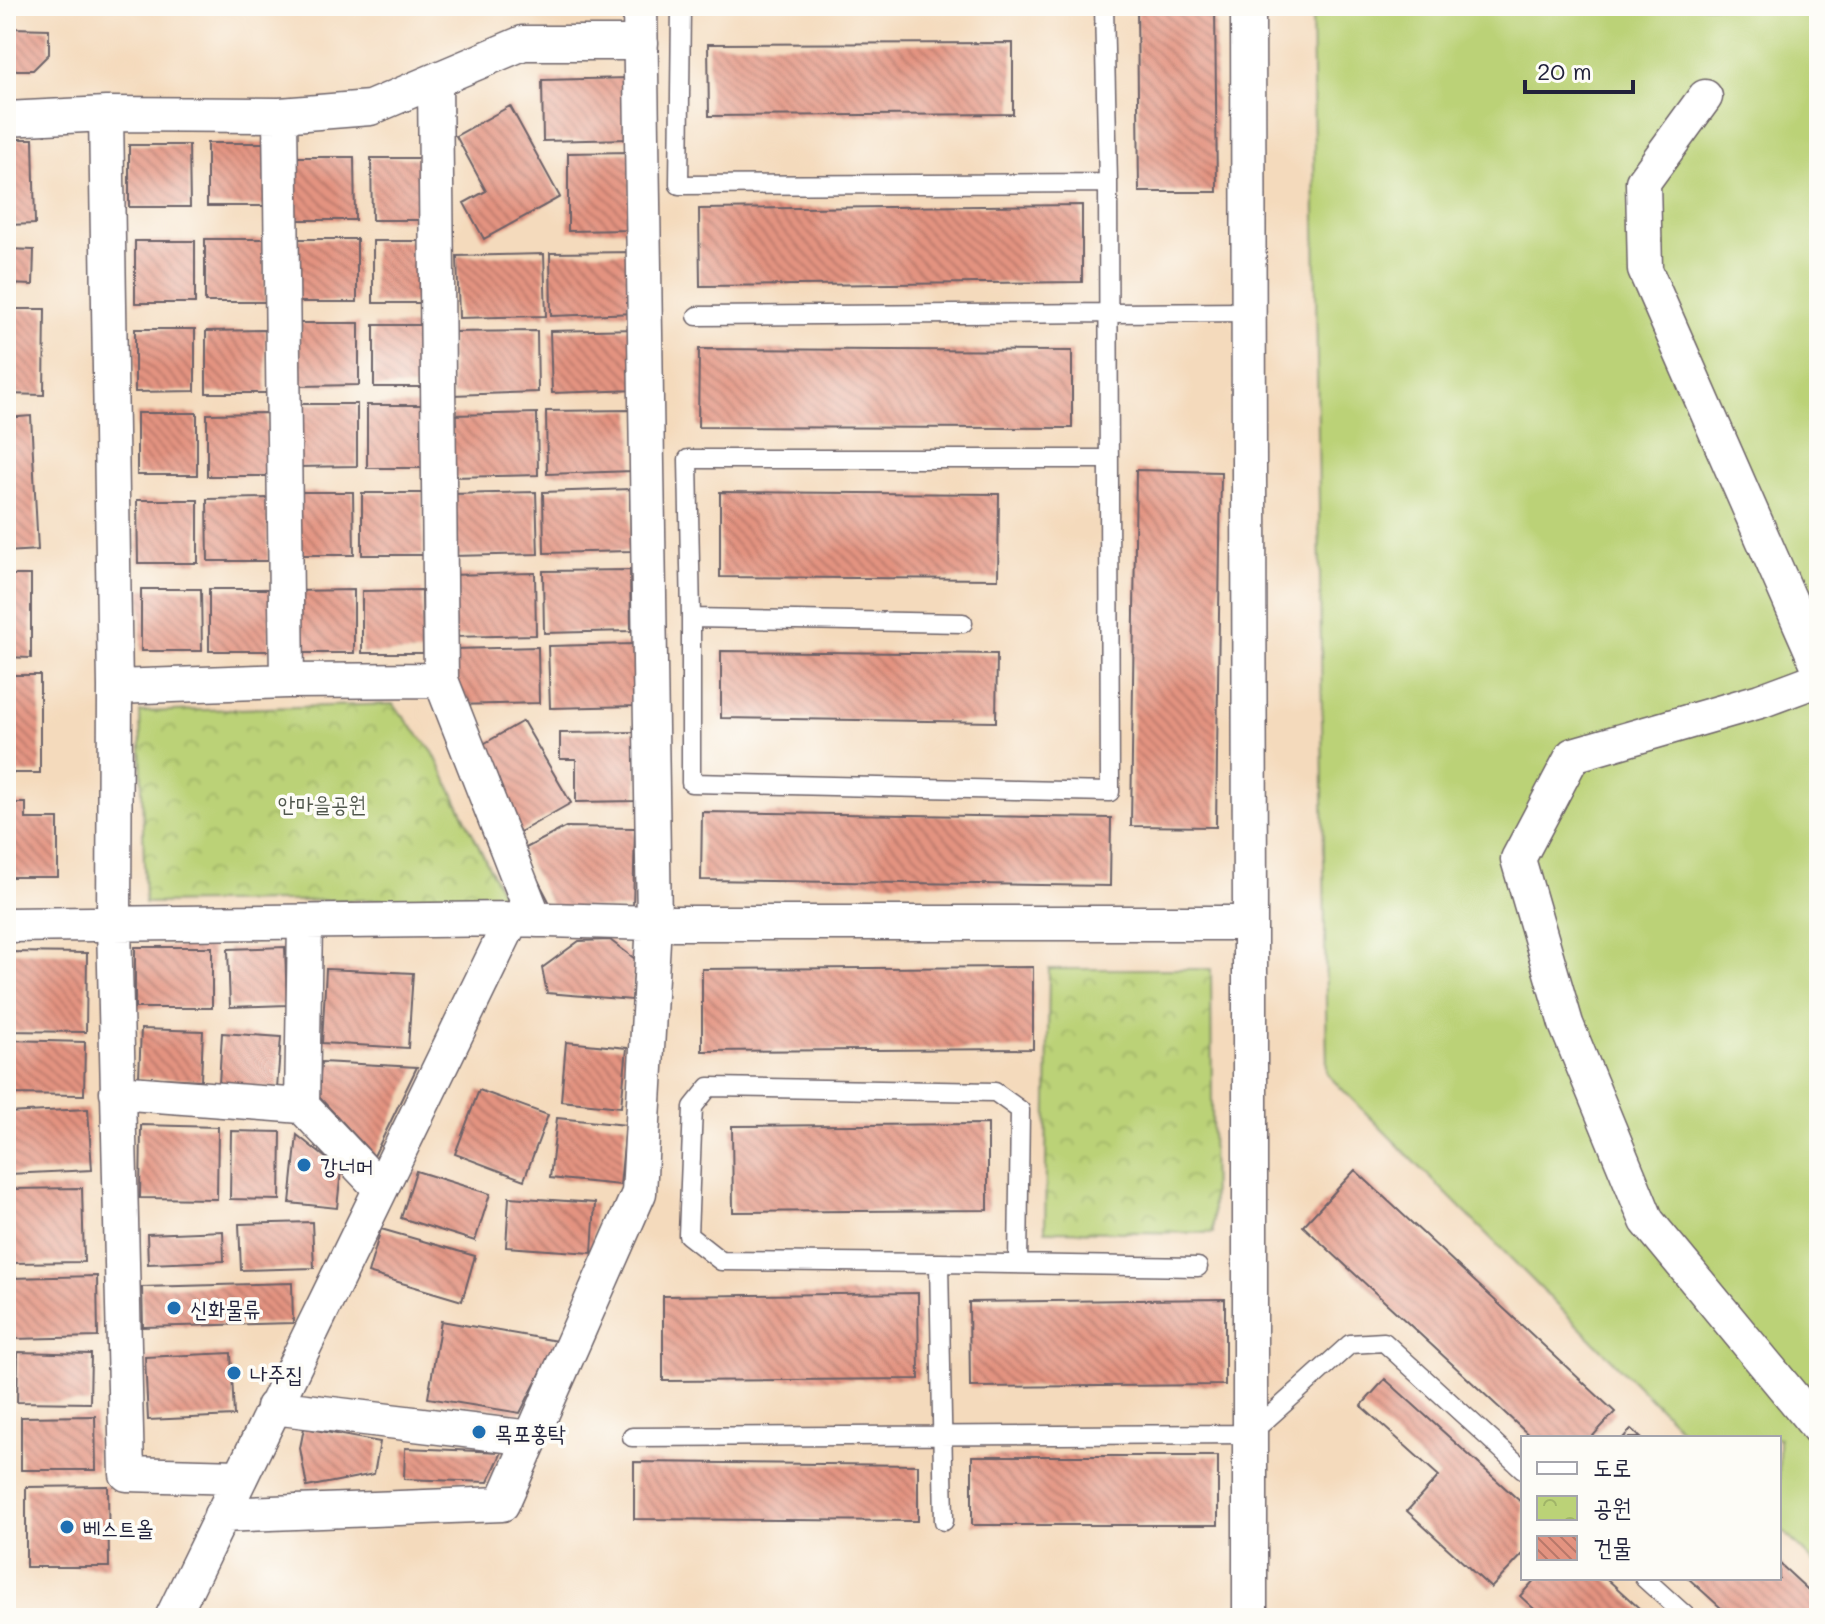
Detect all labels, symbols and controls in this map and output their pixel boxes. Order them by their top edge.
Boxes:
scale bar [1525,44,1633,94]
text: 20 m [1537,55,1592,86]
park label: 안마을공원 [278,789,366,818]
place label: 강너머 [320,1151,373,1180]
marker: 강너머 [295,1156,313,1174]
place label: 신화물류 [190,1294,261,1323]
marker: 신화물류 [165,1299,183,1317]
place label: 나주집 [250,1359,303,1388]
marker: 나주집 [225,1364,243,1382]
place label: 목포홍탁 [495,1418,566,1447]
marker: 목포홍탁 [470,1423,488,1441]
legend [1521,1436,1781,1580]
text: 도로 [1593,1451,1632,1482]
text: 공원 [1593,1491,1632,1522]
place label: 베스트올 [83,1513,154,1542]
marker: 베스트올 [58,1518,76,1536]
text: 건물 [1593,1531,1632,1562]

